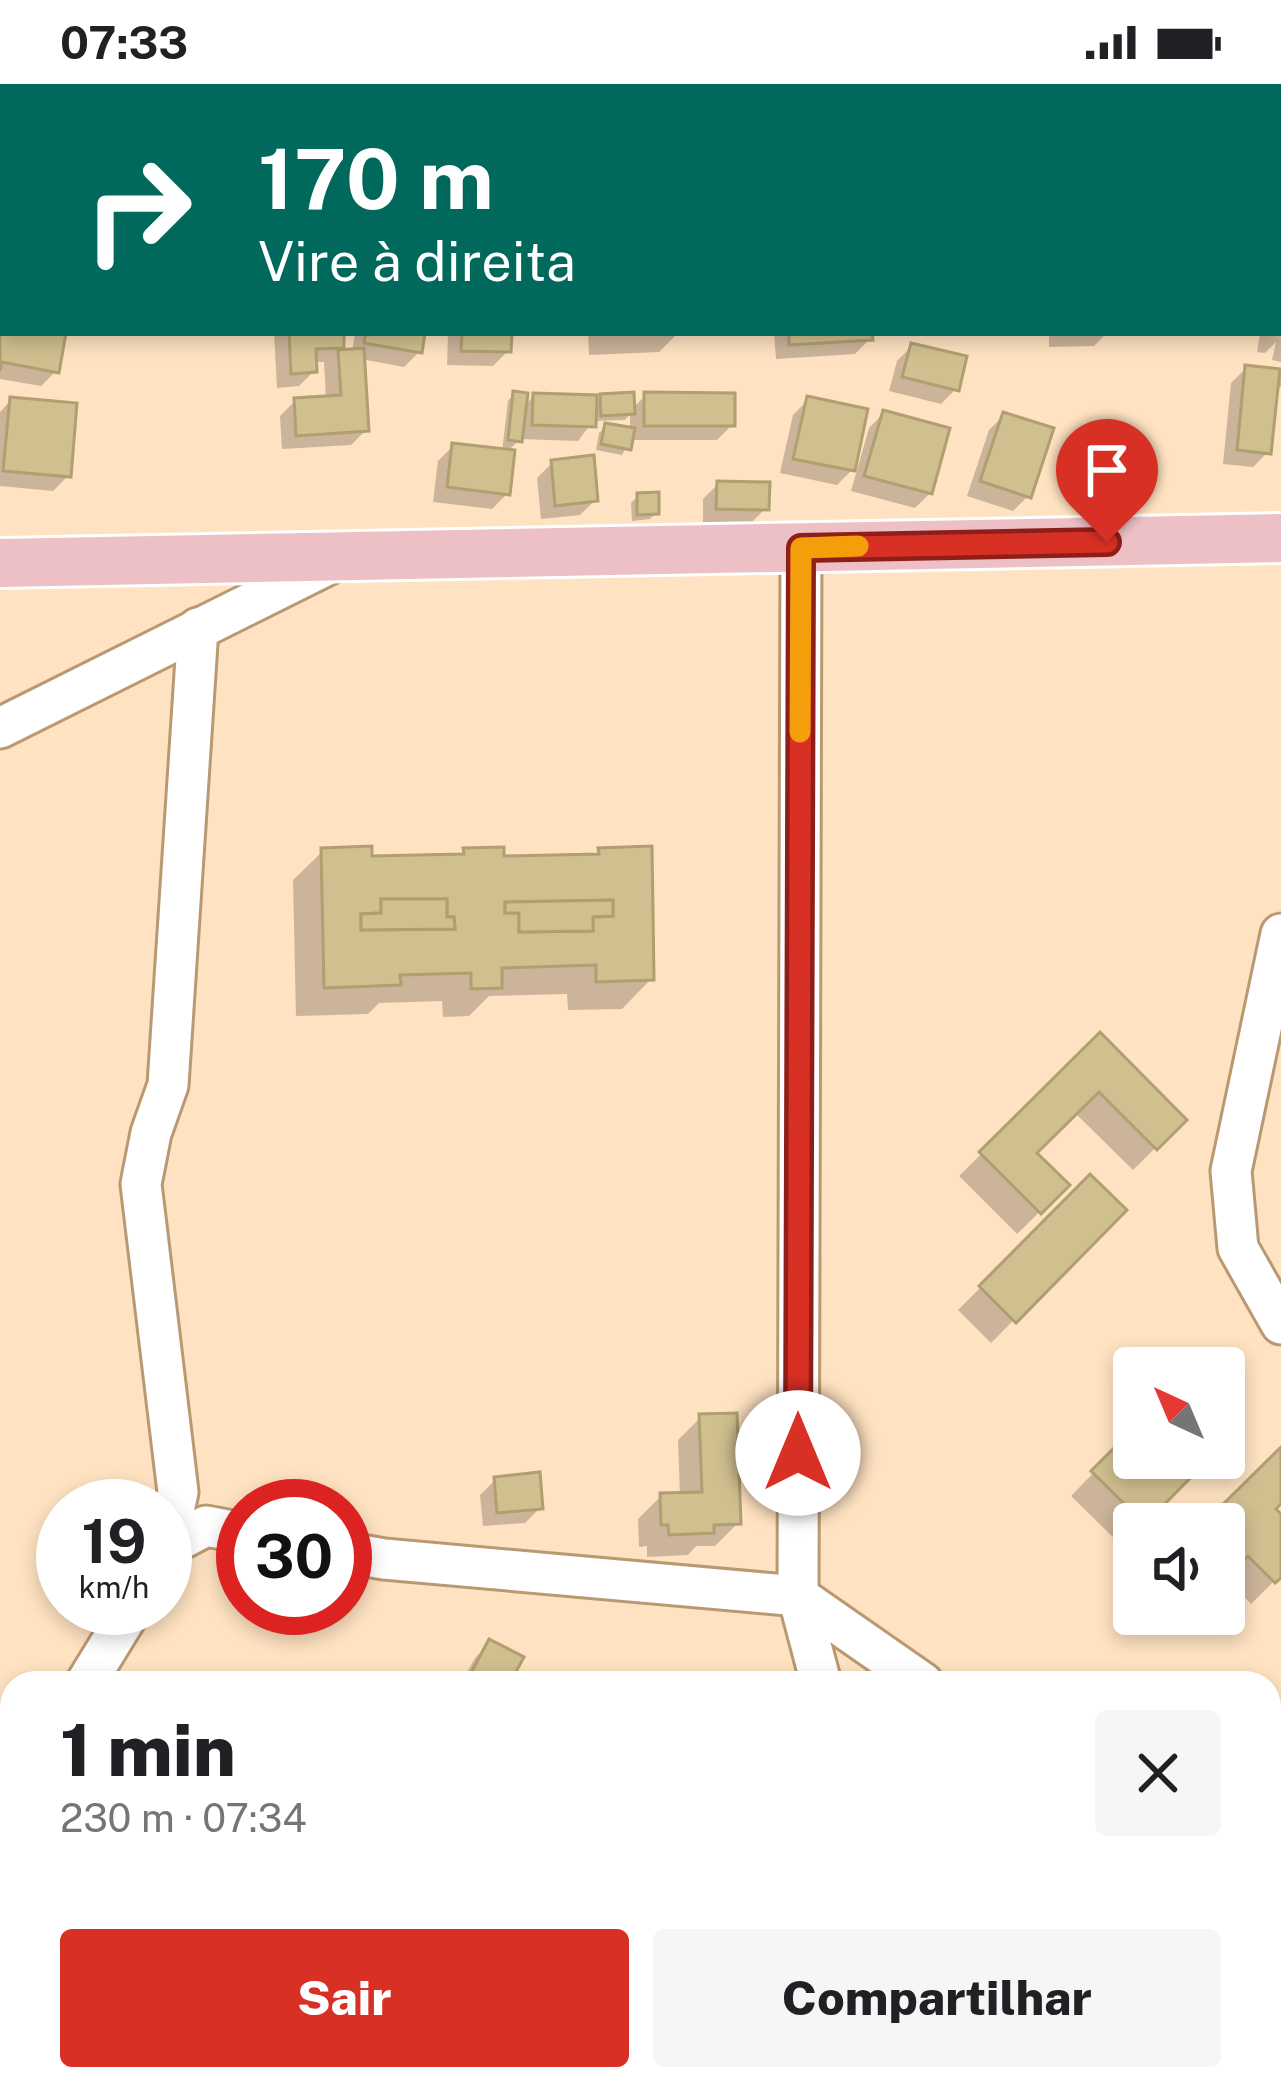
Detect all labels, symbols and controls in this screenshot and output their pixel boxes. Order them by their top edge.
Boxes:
text: 07:33 [60,16,188,69]
text: 170 m [258,129,494,228]
icon: right [60,132,216,288]
text: Vire à direita [258,230,576,293]
pin [1056,419,1158,542]
icon: arrive [1074,437,1140,503]
north arrow [1113,1347,1245,1479]
map controls [1113,1347,1245,1635]
position arrow [735,1390,861,1516]
speed limit sign: 30 [216,1479,372,1635]
button: sound [1113,1503,1245,1635]
text: 19 [81,1506,147,1577]
text: km/h [79,1569,149,1605]
text: 1 min [60,1708,236,1792]
button: close [1095,1710,1221,1836]
text: 230 m · 07:34 [60,1795,307,1841]
button: Sair [60,1929,629,2067]
button: Compartilhar [653,1929,1221,2067]

